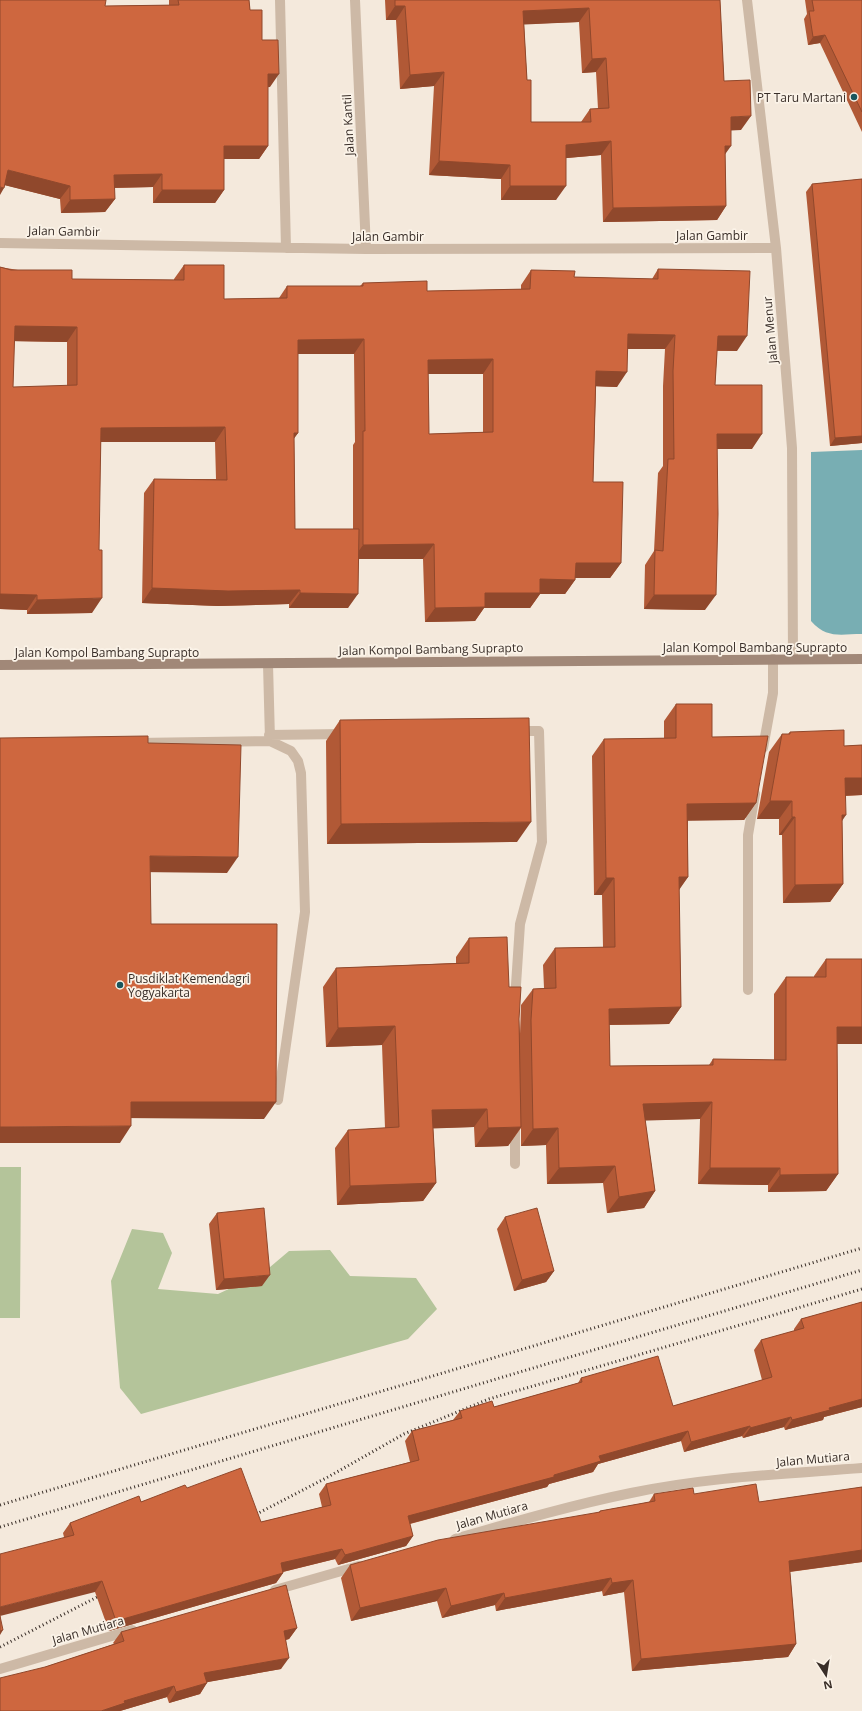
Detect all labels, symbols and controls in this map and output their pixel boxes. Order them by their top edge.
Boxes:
place label: PT Taru Martani [757,89,846,106]
marker: PT Taru Martani [849,92,859,102]
street label: Jalan Kantil [338,94,358,157]
street label: Jalan Gambir [27,222,100,240]
street label: Jalan Gambir [675,227,748,244]
street label: Jalan Gambir [351,228,424,245]
street label: Jalan Menur [759,296,781,365]
street label: Jalan Kompol Bambang Suprapto [338,639,523,659]
street label: Jalan Kompol Bambang Suprapto [662,639,847,656]
street label: Jalan Kompol Bambang Suprapto [14,644,199,661]
place label: Pusdiklat Kemendagri Yogyakarta [128,970,250,1001]
marker: Pusdiklat Kemendagri Yogyakarta [115,980,125,990]
street label: Jalan Mutiara [775,1447,850,1471]
street label: Jalan Mutiara [453,1497,530,1534]
street label: Jalan Mutiara [49,1612,126,1649]
north arrow [806,1655,846,1695]
text: N [822,1677,834,1694]

